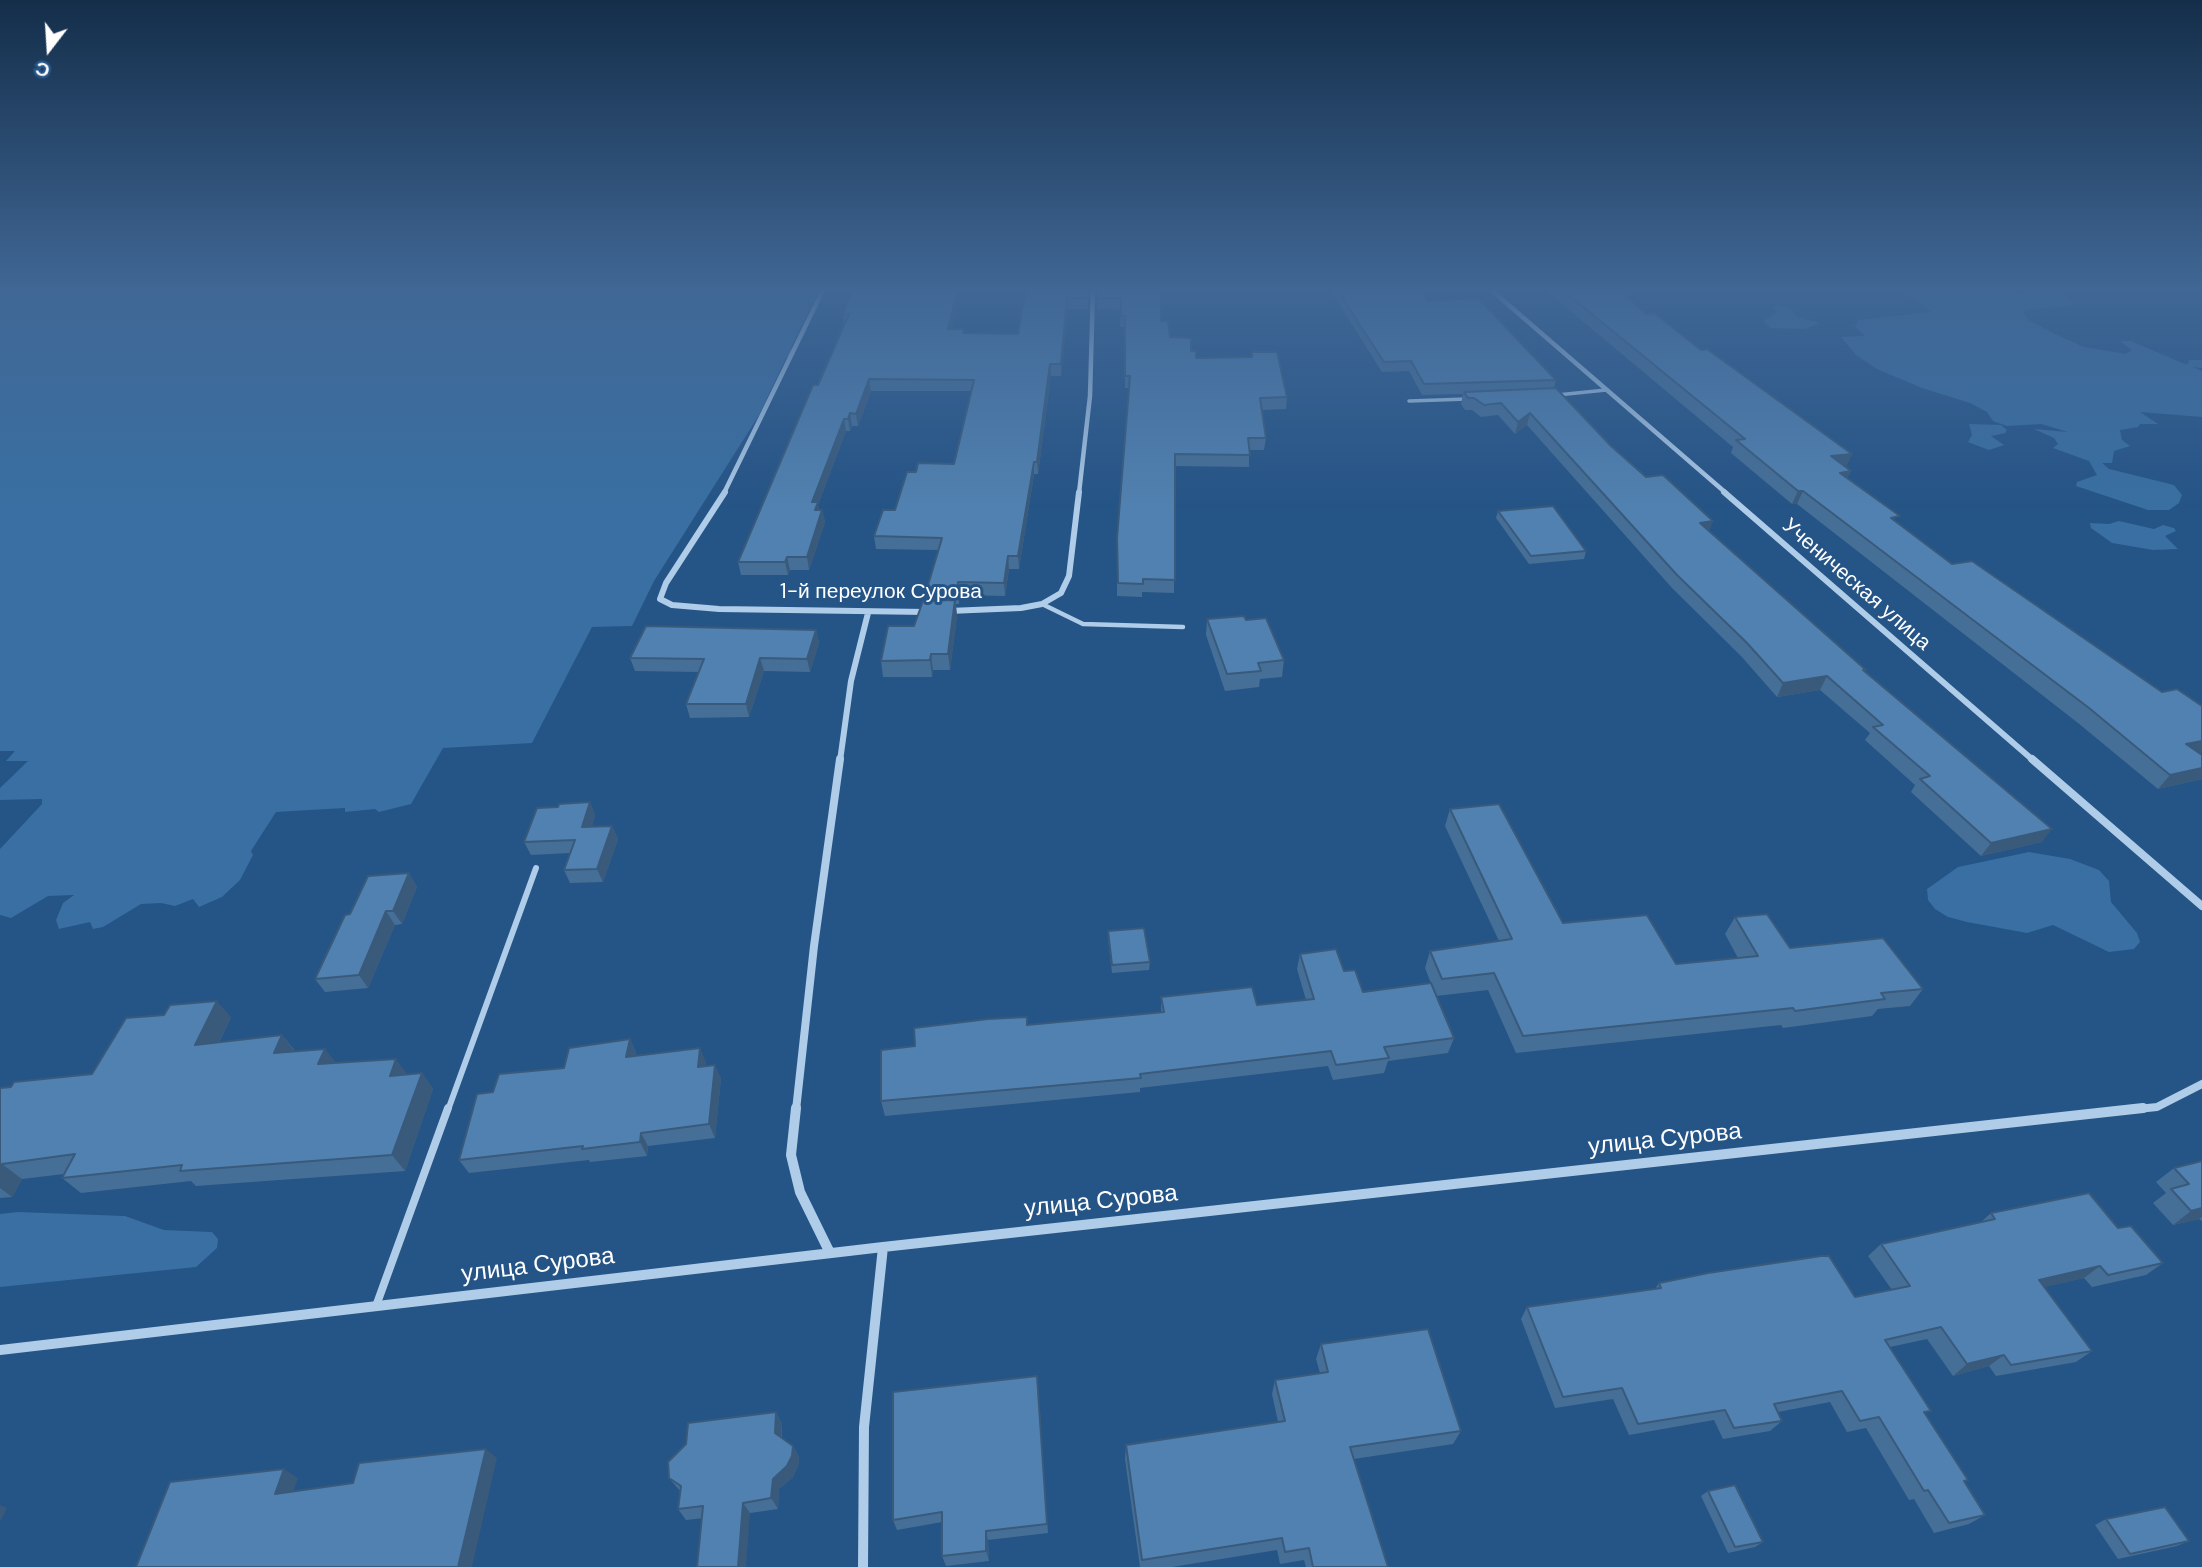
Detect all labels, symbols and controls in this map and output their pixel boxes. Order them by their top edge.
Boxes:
north arrow [14,14,84,84]
text: С [32,56,53,84]
street label: Ученическая улица [1777,514,1935,656]
street label: 1-й переулок Сурова [780,579,982,605]
street label: улица Сурова [1587,1118,1743,1162]
street label: улица Сурова [1023,1180,1179,1224]
street label: улица Сурова [460,1242,616,1290]

